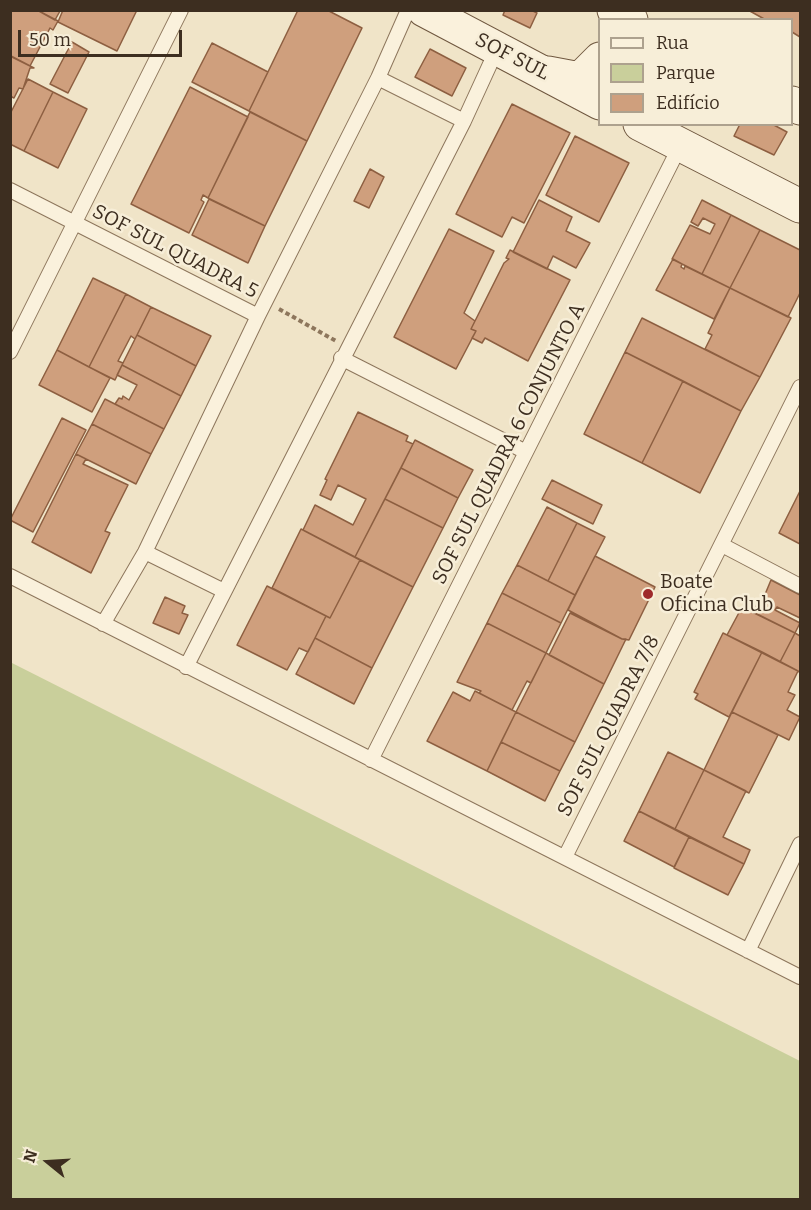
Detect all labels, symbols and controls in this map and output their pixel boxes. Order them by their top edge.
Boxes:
scale bar [21,18,184,56]
legend [598,18,793,126]
street label: SOF SUL [471,28,553,86]
text: 50 m [29,29,71,51]
text: Rua [656,32,689,54]
text: Parque [656,62,715,84]
text: Edifício [656,92,720,114]
street label: SOF SUL QUADRA 5 [88,200,262,304]
street label: SOF SUL QUADRA 6 CONJUNTO A [428,300,590,588]
place label: Boate Oficina Club [660,570,773,617]
marker: Boate Oficina Club [641,587,655,601]
street label: SOF SUL QUADRA 7/8 [553,631,665,821]
north arrow [18,1132,78,1192]
text: N [19,1147,41,1165]

